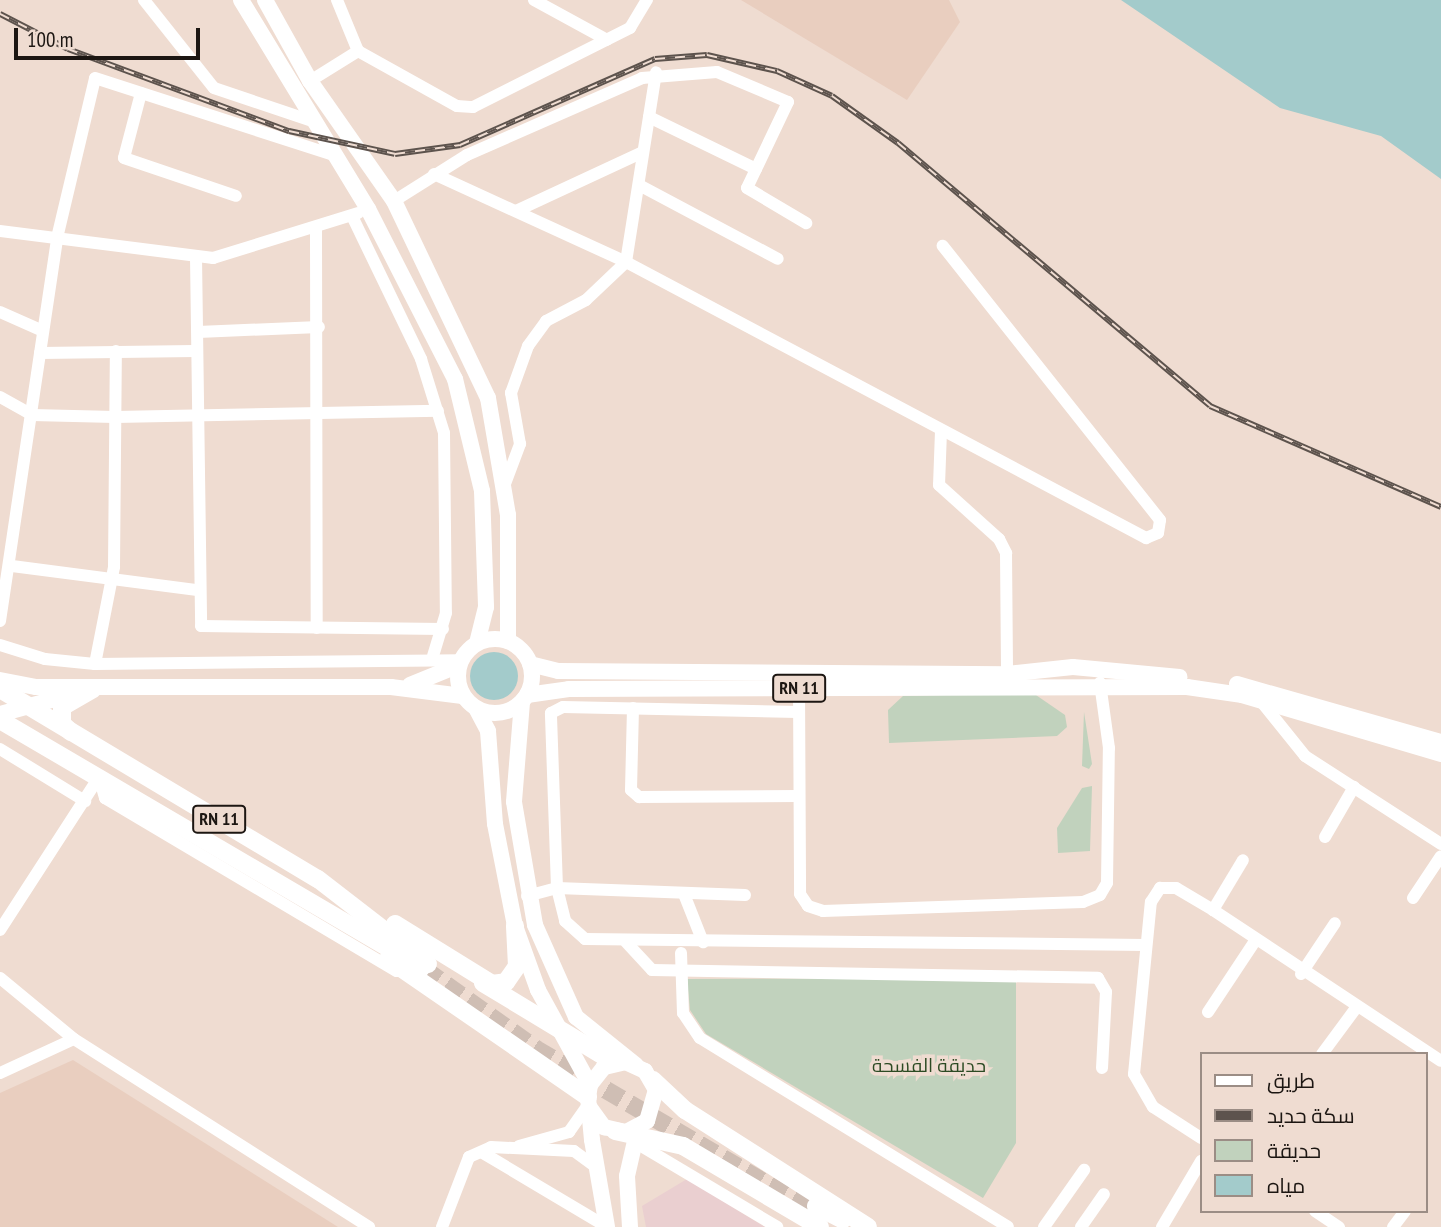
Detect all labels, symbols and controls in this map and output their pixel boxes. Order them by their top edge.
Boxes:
scale bar [18,14,203,58]
text: 100 m [27,26,73,53]
road number: RN 11 [771,674,827,702]
road number: RN 11 [191,804,247,834]
legend [1200,1052,1427,1213]
park label: حديقة الفسحة [872,1055,986,1077]
text: طريق [1267,1067,1315,1094]
text: سكة حديد [1267,1102,1355,1129]
text: حديقة [1267,1137,1321,1164]
text: مياه [1267,1172,1305,1199]

